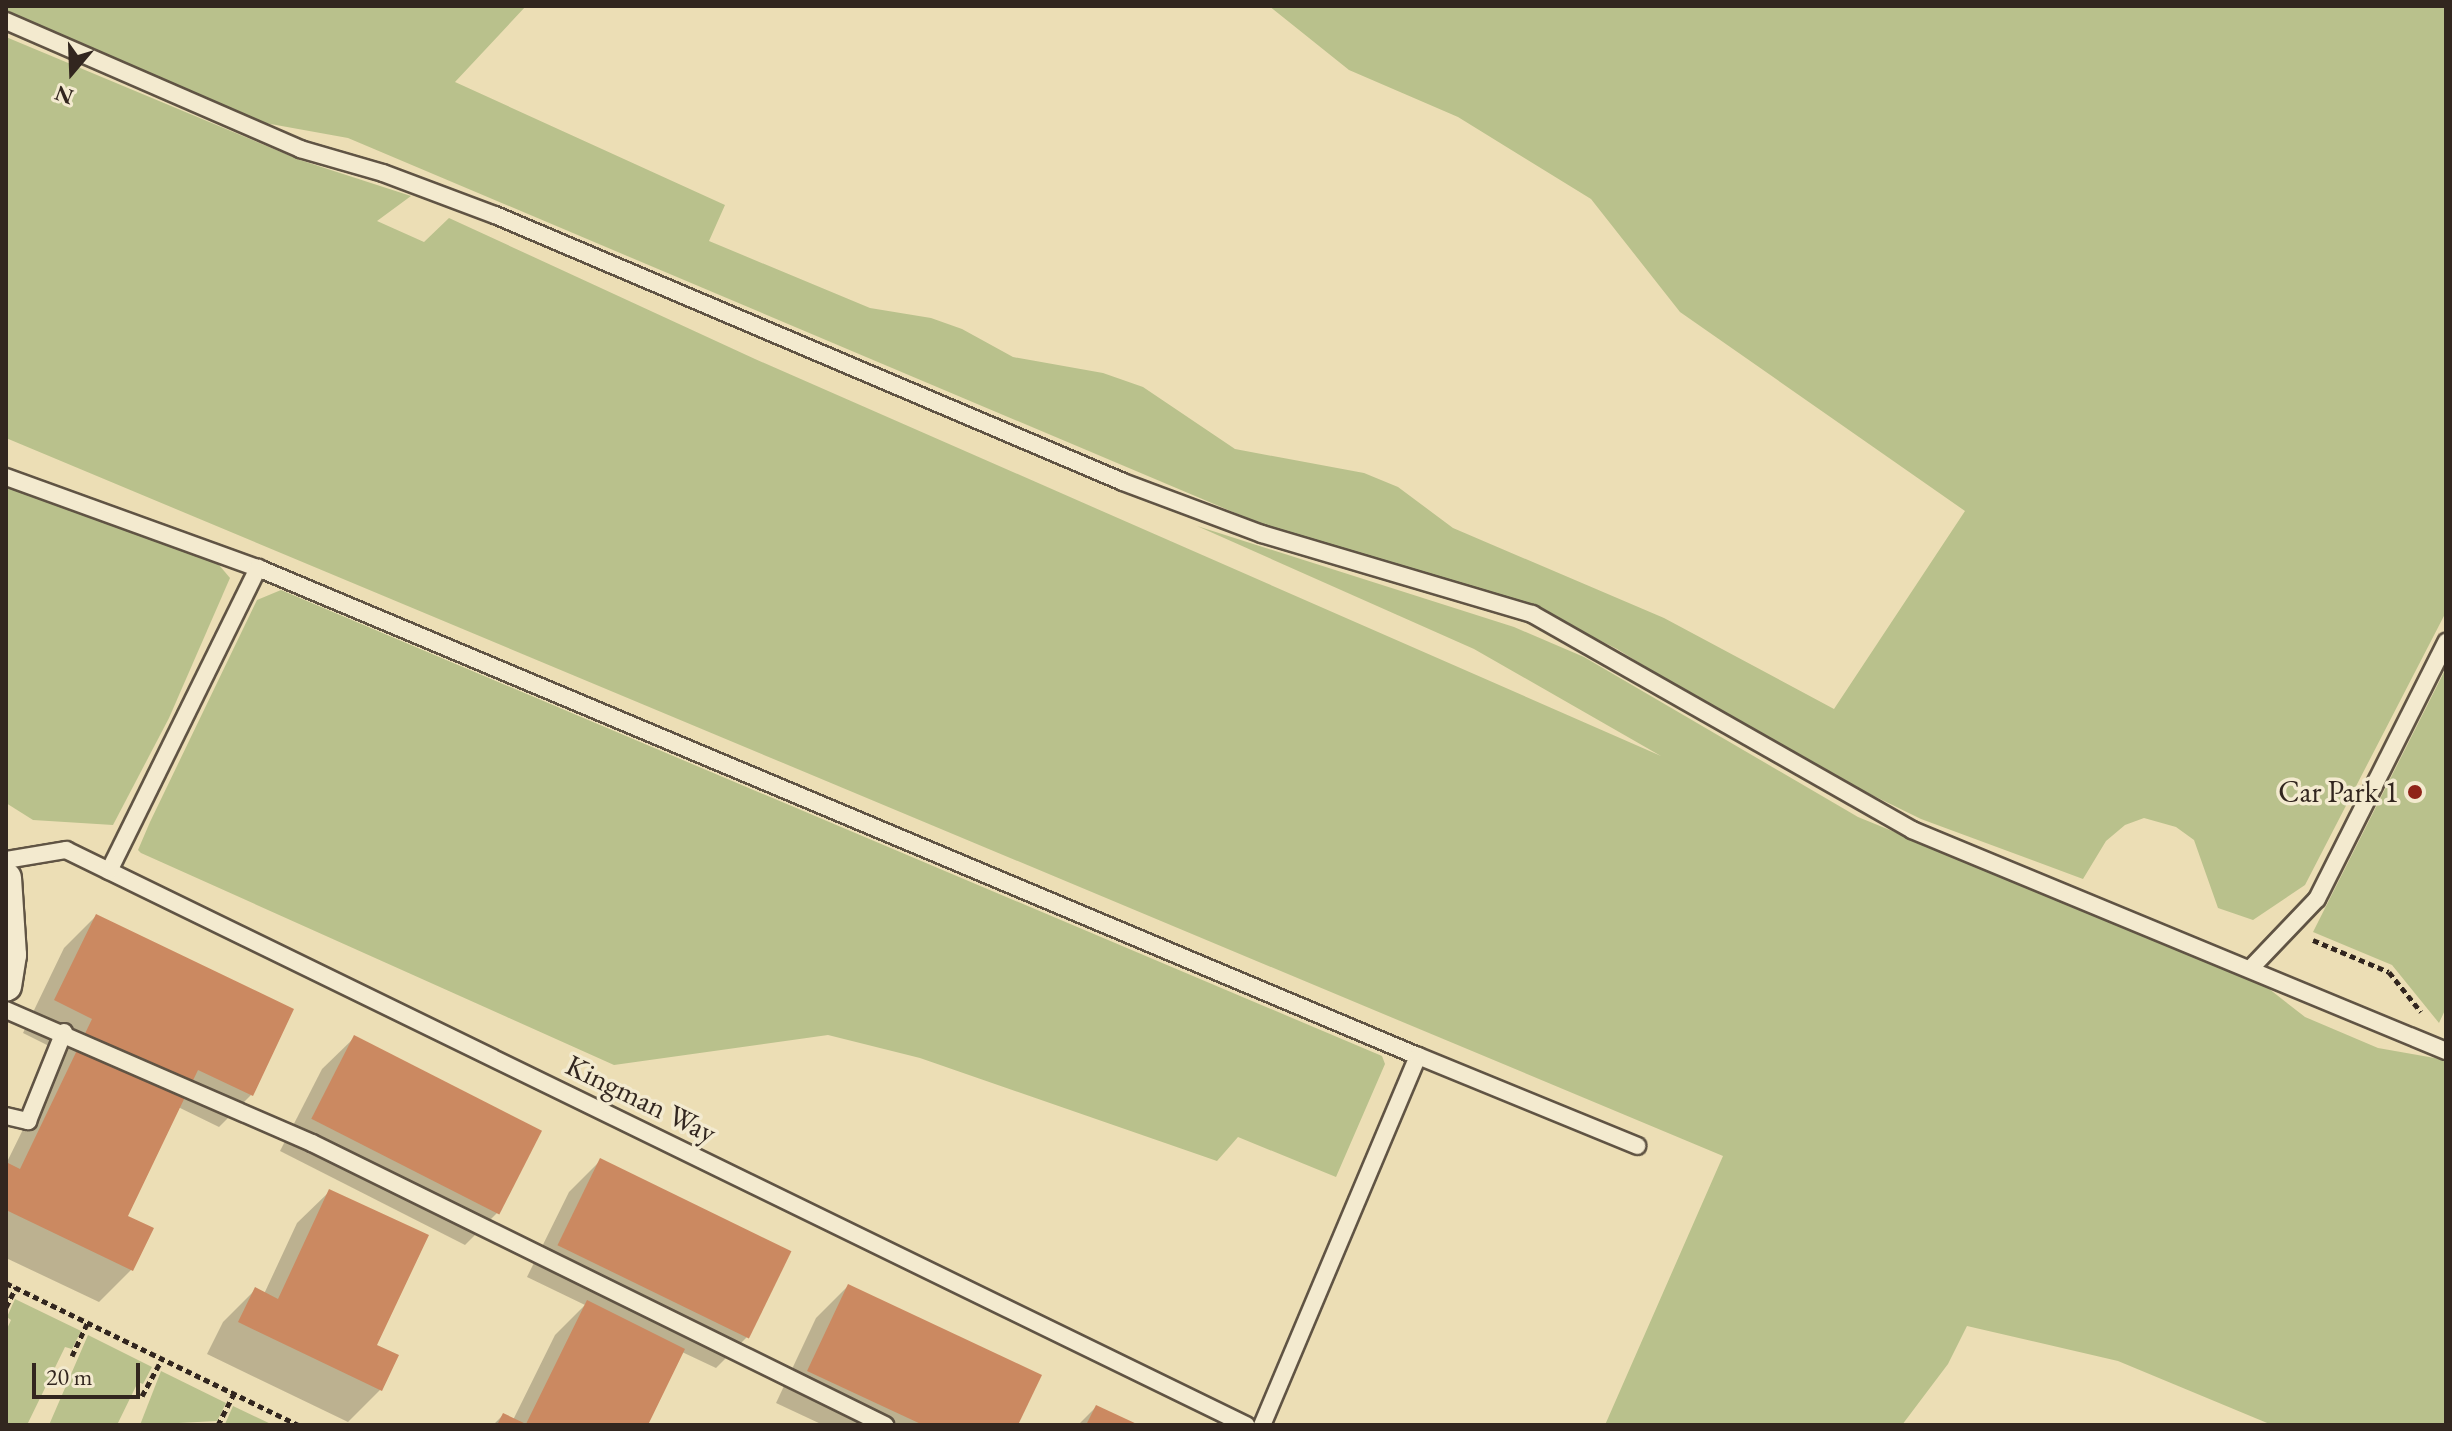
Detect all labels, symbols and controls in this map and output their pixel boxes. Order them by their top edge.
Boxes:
north arrow [32,32,112,112]
text: N [51,79,77,112]
place label: Car Park 1 [2278,774,2399,810]
marker: Car Park 1 [2406,783,2424,801]
street label: Kingman Way [560,1047,722,1151]
scale bar [36,1347,144,1397]
text: 20 m [46,1361,93,1392]

